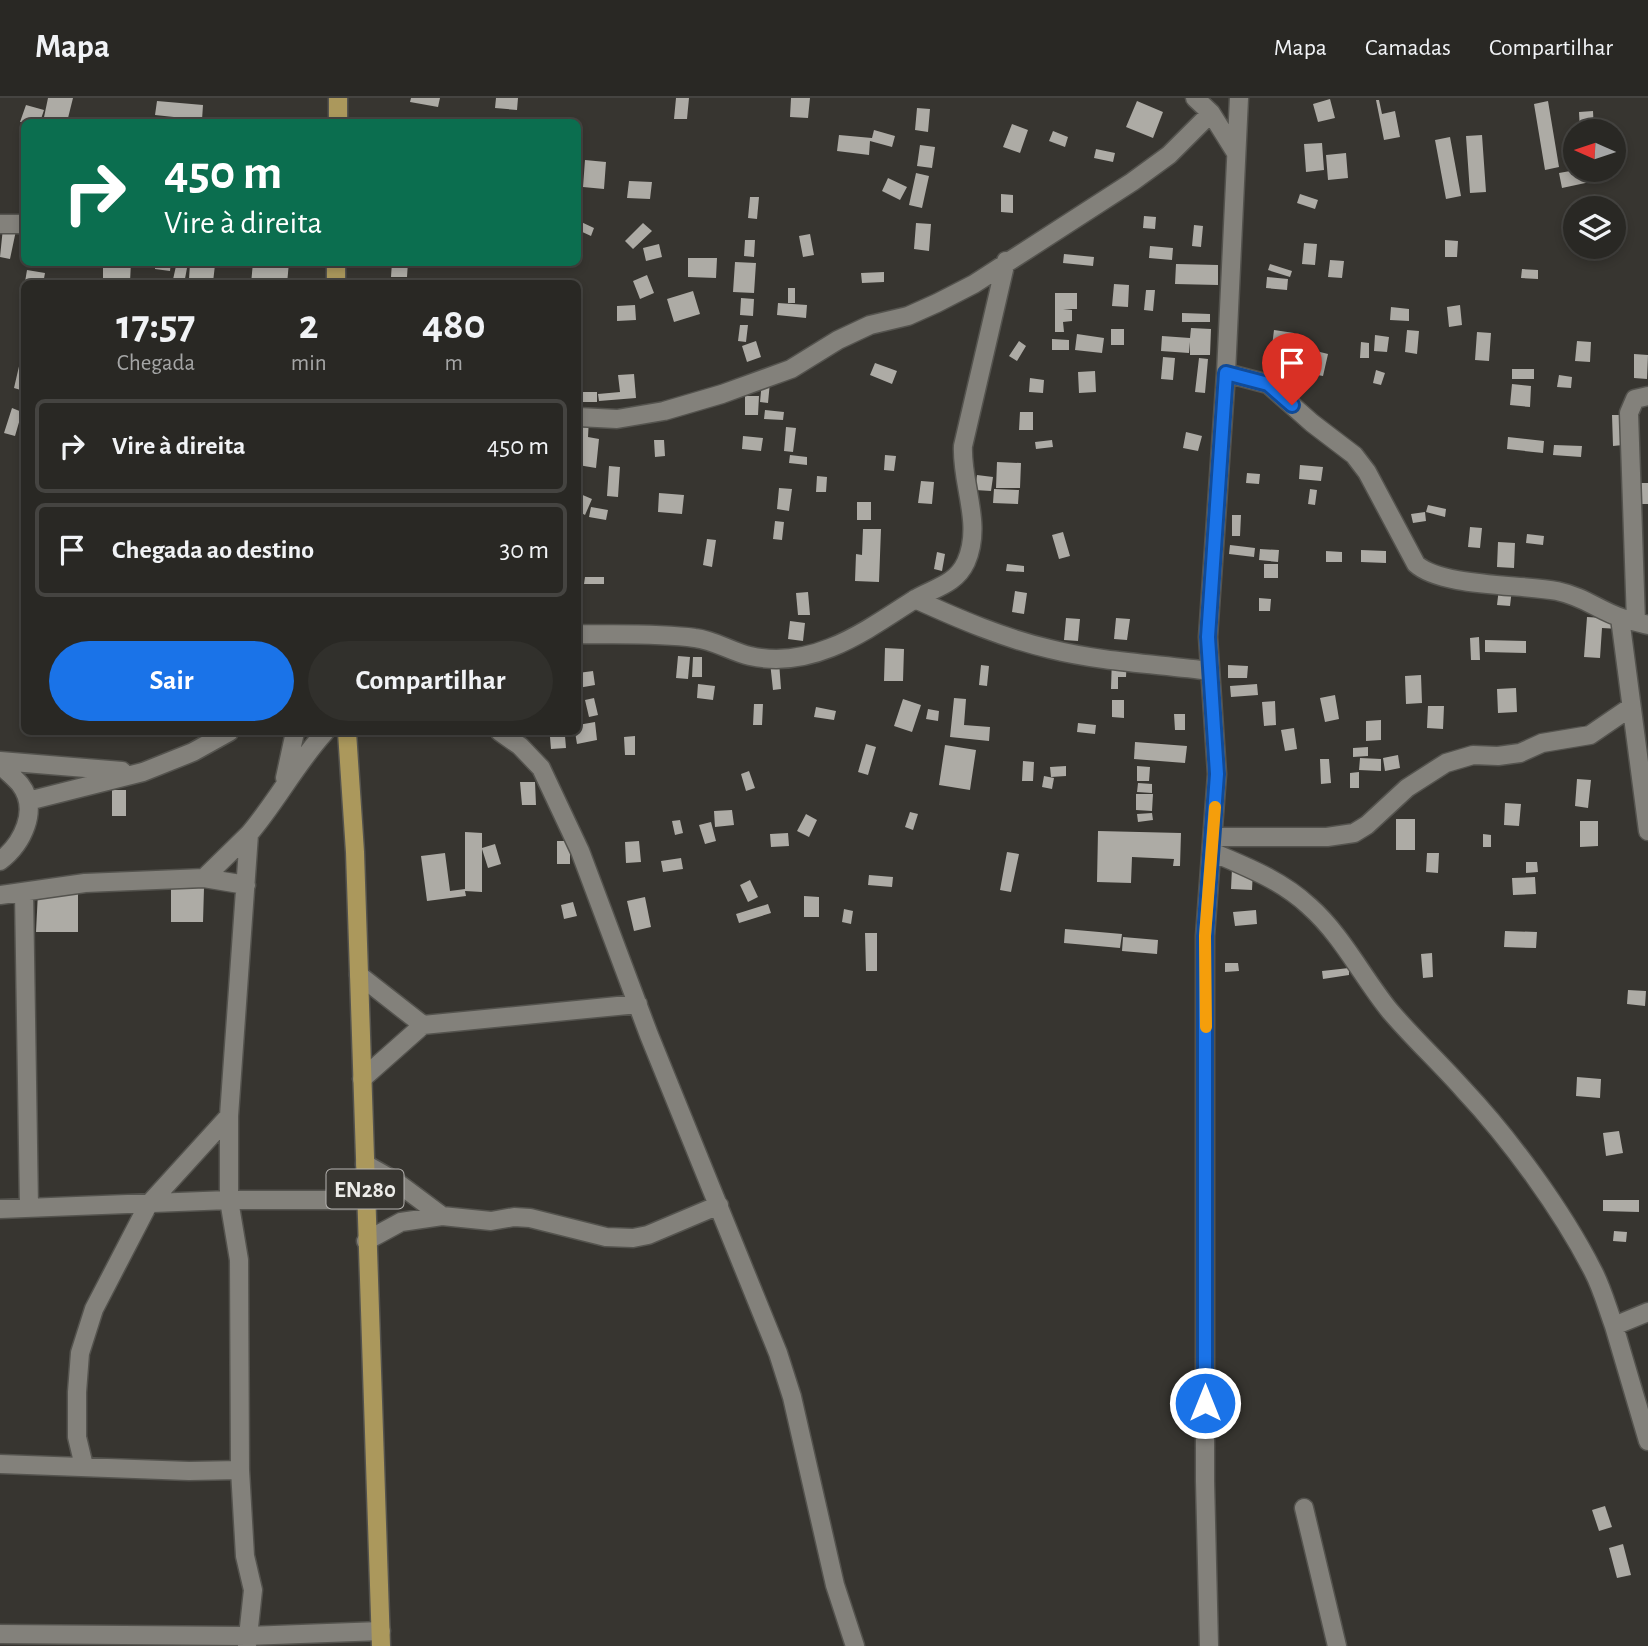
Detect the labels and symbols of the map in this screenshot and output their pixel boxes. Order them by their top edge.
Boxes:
north arrow [1563,119,1626,182]
pin [1262,333,1322,405]
road number: EN280 [326,1170,404,1208]
position arrow [1168,1366,1242,1440]

